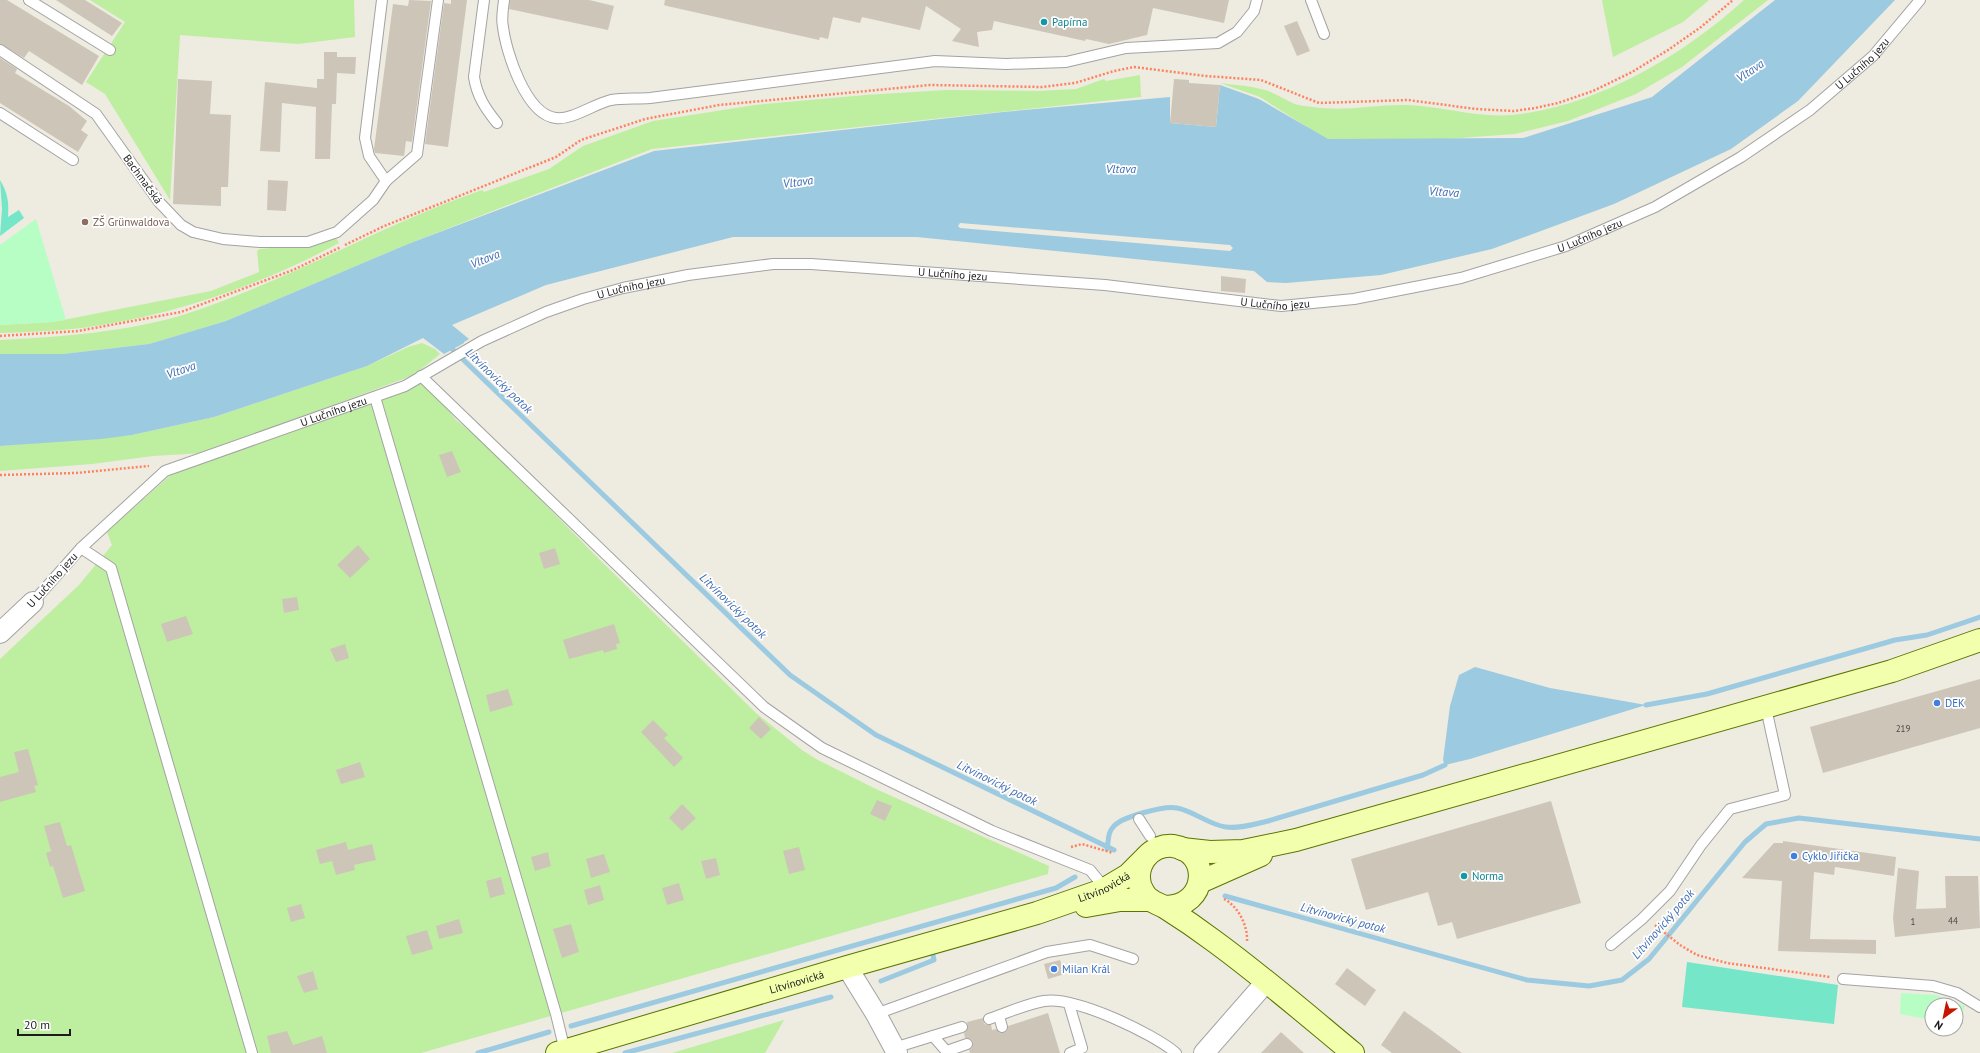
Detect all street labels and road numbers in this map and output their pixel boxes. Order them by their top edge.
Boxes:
street label: U Lučního jezu [1832,35,1892,93]
street label: Bachmačská [120,152,166,206]
street label: U Lučního jezu [1555,215,1624,255]
street label: U Lučního jezu [917,265,988,284]
street label: U Lučního jezu [595,273,666,302]
street label: U Lučního jezu [1240,294,1310,313]
street label: U Lučního jezu [298,393,369,430]
street label: U Lučního jezu [24,549,81,611]
street label: Litvínovická [1076,868,1133,905]
street label: Litvínovická [768,967,826,997]

